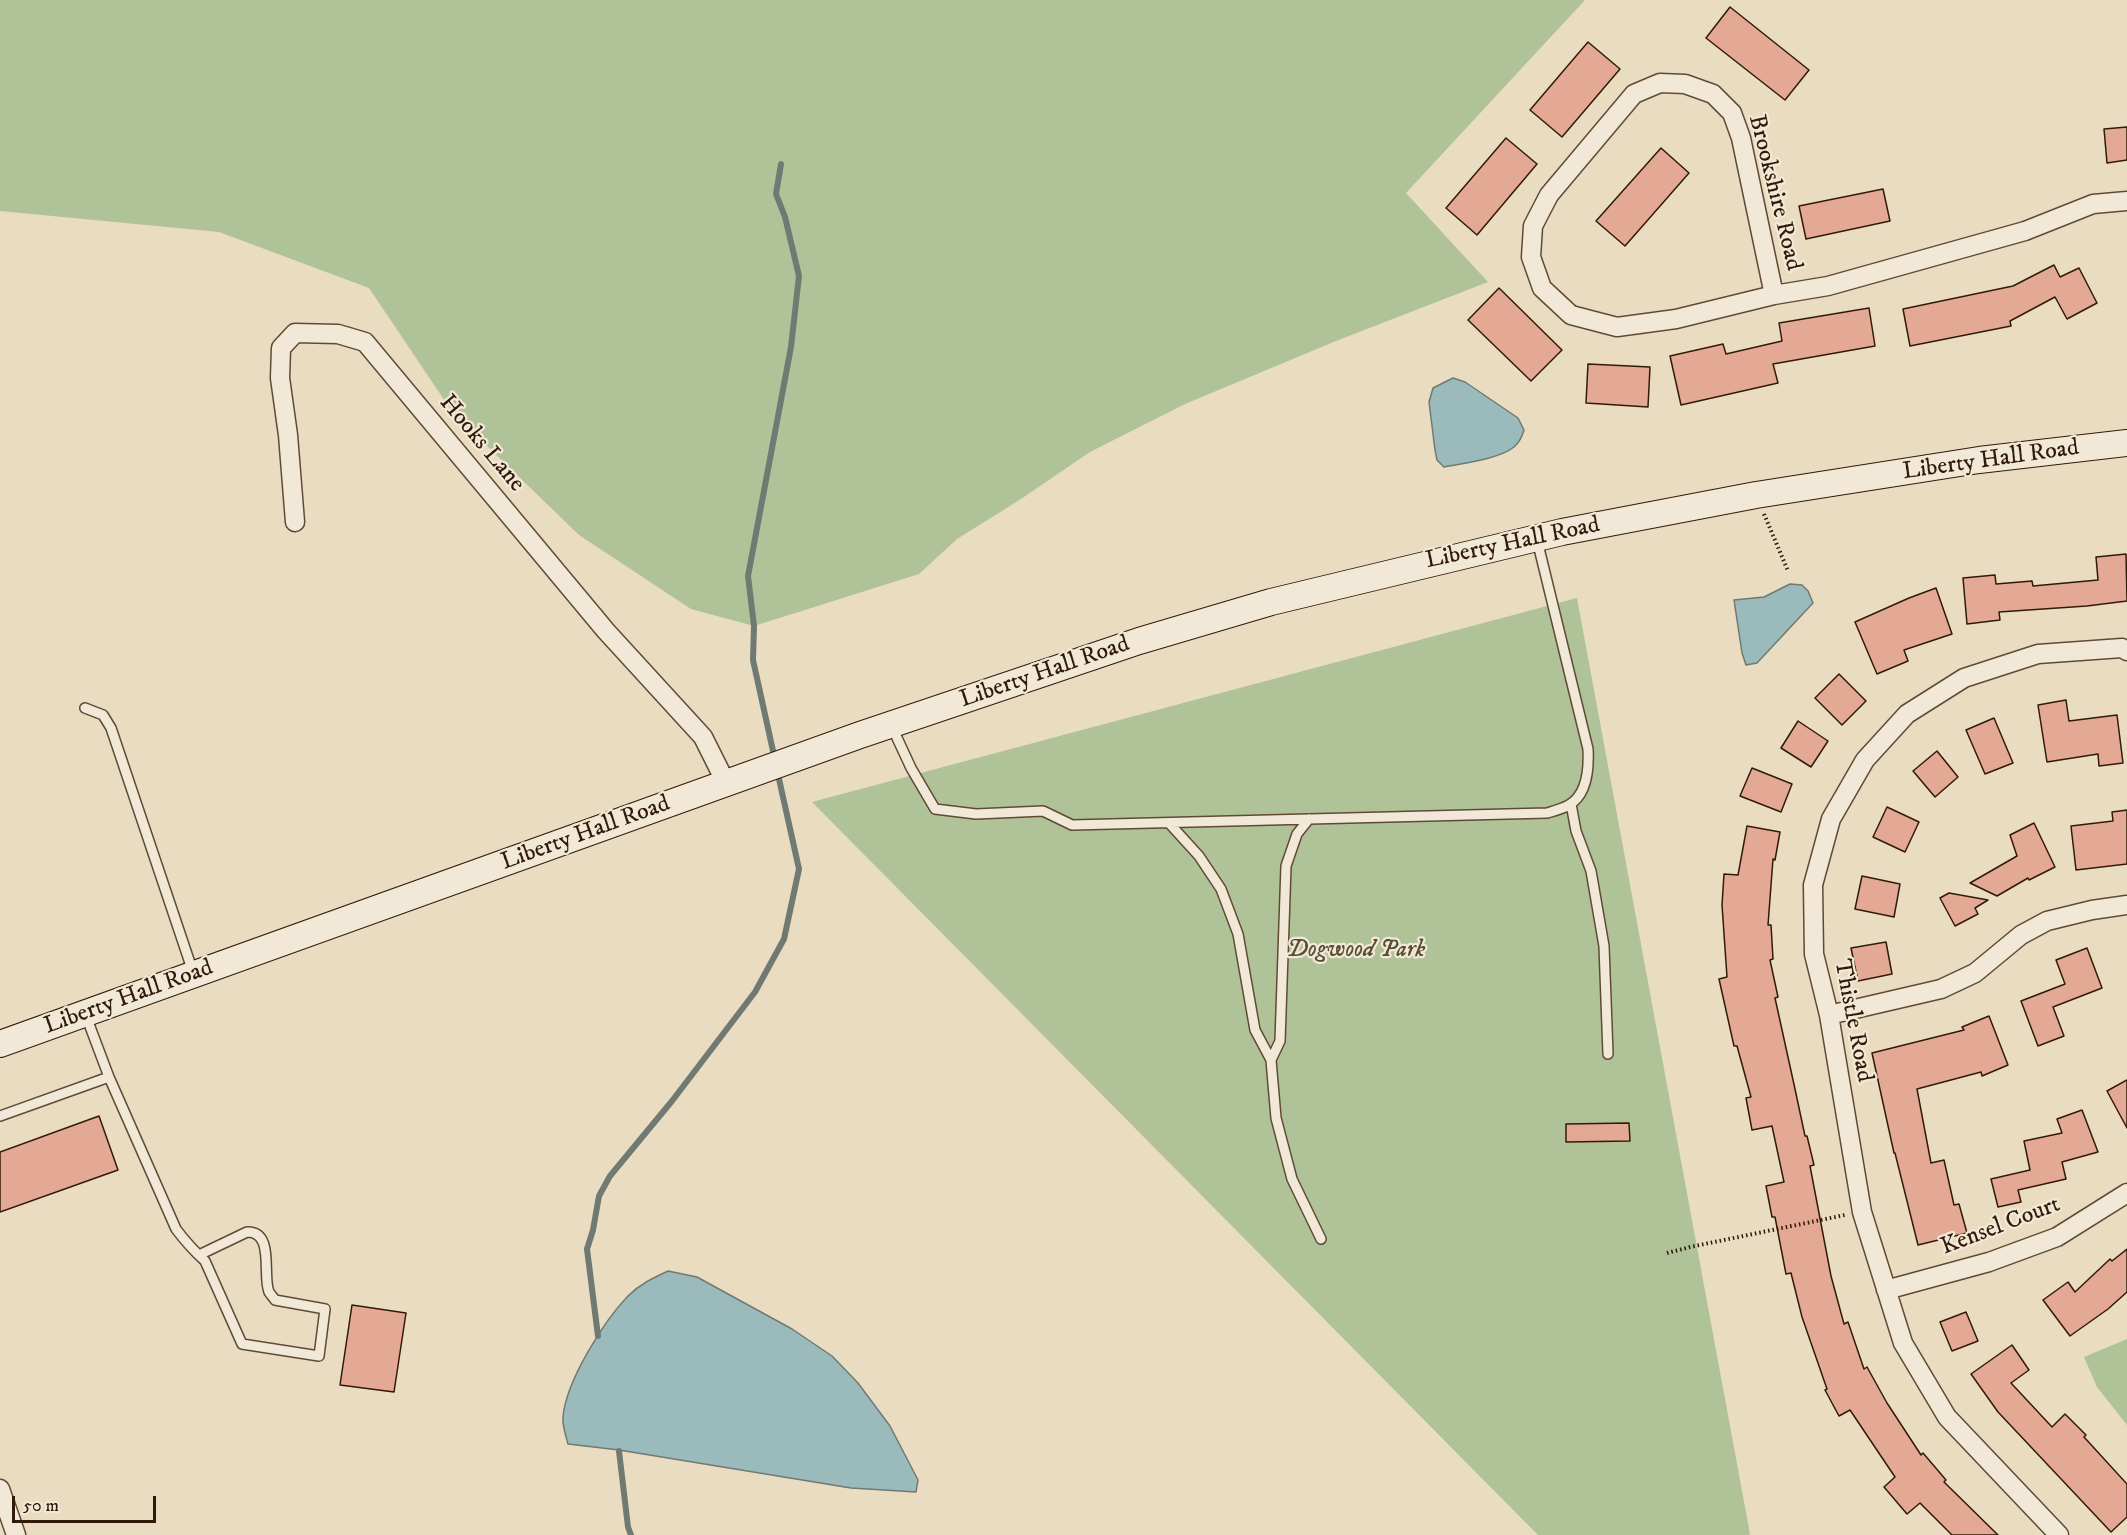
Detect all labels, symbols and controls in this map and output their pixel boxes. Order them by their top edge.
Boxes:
street label: Brookshire Road [1741,112,1807,274]
street label: Hooks Lane [432,390,530,498]
street label: Liberty Hall Road [1901,434,2081,488]
street label: Liberty Hall Road [1423,511,1603,577]
street label: Liberty Hall Road [956,631,1134,715]
street label: Liberty Hall Road [498,790,674,878]
park label: Dogwood Park [1287,937,1425,965]
street label: Liberty Hall Road [41,954,217,1042]
street label: Thistle Road [1826,957,1878,1085]
street label: Kensel Court [1937,1191,2065,1263]
scale bar [15,1484,159,1522]
text: 50 m [23,1495,59,1517]

